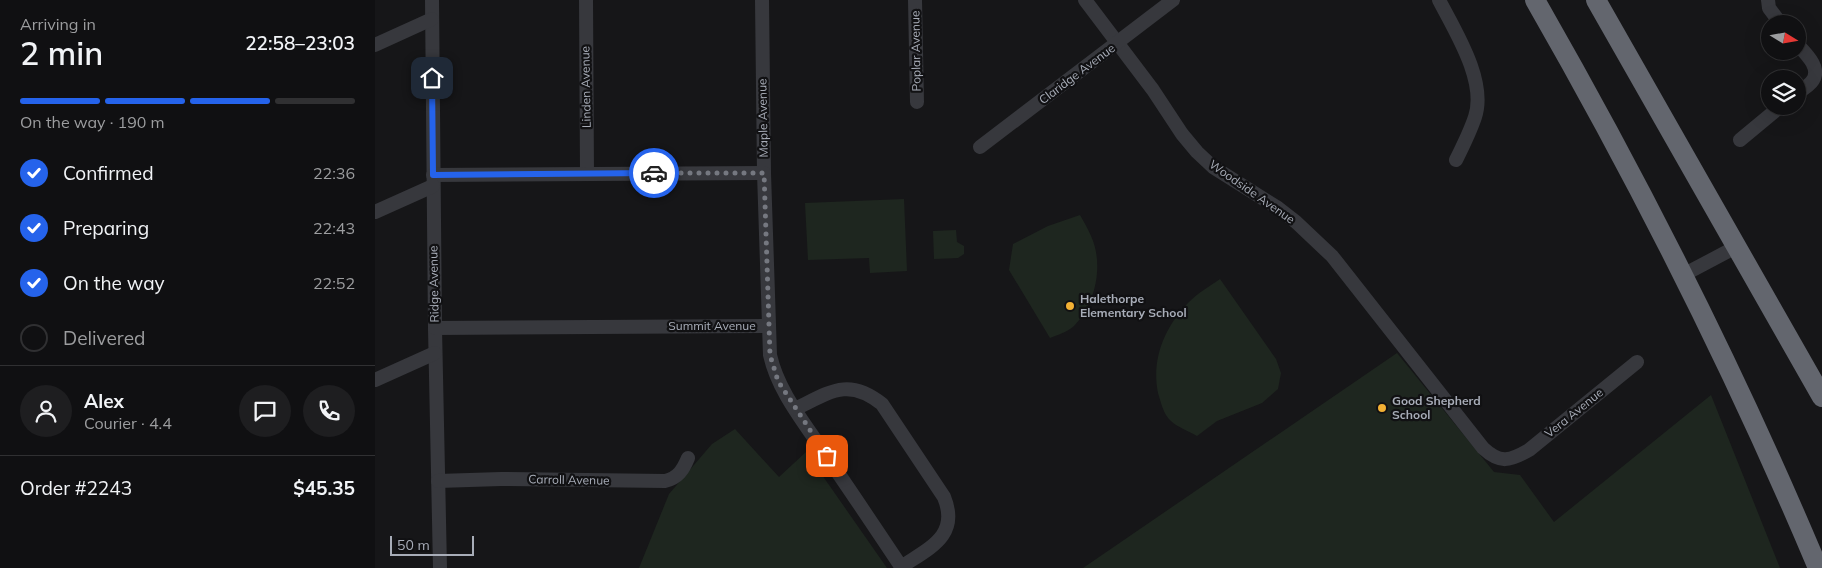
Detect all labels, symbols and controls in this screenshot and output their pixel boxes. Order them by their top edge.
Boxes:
street label: Poplar Avenue [907,10,924,92]
text: Arriving in [20,14,96,34]
north arrow [1761,15,1806,60]
map controls [1761,15,1806,115]
text: 22:58–23:03 [245,31,355,55]
text: 2 min [20,33,103,73]
street label: Claridge Avenue [1036,40,1118,107]
street label: Linden Avenue [577,46,594,128]
pin [411,57,453,99]
icon: home [418,64,446,92]
button: layers [1761,70,1806,115]
street label: Maple Avenue [754,78,771,158]
text: On the way · 190 m [20,112,165,132]
courier [629,148,679,198]
street label: Woodside Avenue [1207,156,1298,227]
icon: check [20,159,48,187]
icon: car [640,159,668,187]
text: Confirmed [63,161,154,185]
text: 22:36 [313,163,355,183]
icon: check [20,214,48,242]
text: Preparing [63,216,149,240]
text: 22:43 [313,218,355,238]
street label: Ridge Avenue [425,245,442,323]
icon: check [20,269,48,297]
text: On the way [63,271,165,295]
text: 22:52 [313,273,355,293]
place label: Halethorpe Elementary School [1080,291,1187,320]
marker: Halethorpe Elementary School [1064,300,1076,312]
street label: Summit Avenue [668,318,756,333]
text: Delivered [63,326,145,350]
button: person [20,385,72,437]
button: chat [239,385,291,437]
button: phone [303,385,355,437]
street label: Vera Avenue [1542,385,1606,441]
text: Alex [84,389,124,413]
place label: Good Shepherd School [1392,393,1481,422]
marker: Good Shepherd School [1376,402,1388,414]
text: Courier · 4.4 [84,413,172,433]
pin [806,435,848,477]
icon: bag [813,442,841,470]
street label: Carroll Avenue [528,471,610,488]
text: Order #2243 [20,476,132,500]
text: $45.35 [293,476,355,500]
scale bar [390,533,474,556]
text: 50 m [397,536,430,554]

